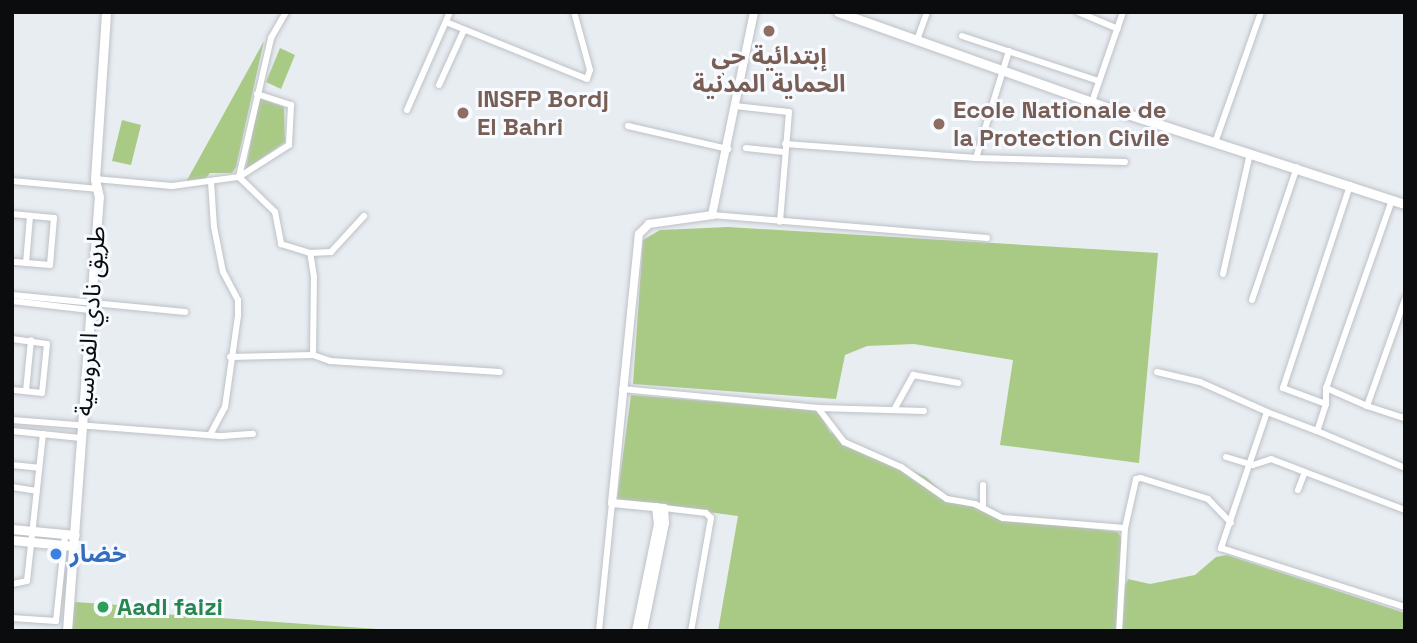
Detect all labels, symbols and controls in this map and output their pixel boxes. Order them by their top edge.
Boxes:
marker: إبتدائية حي الحماية المدنية [761,23,777,39]
place label: إبتدائية حي الحماية المدنية [692,42,846,98]
place label: INSFP Bordj El Bahri [477,85,609,141]
place label: Ecole Nationale de la Protection Civile [953,96,1170,152]
marker: INSFP Bordj El Bahri [455,105,471,121]
marker: Ecole Nationale de la Protection Civile [931,116,947,132]
street label: طريق نادي الفروسية [69,225,111,417]
place label: خضار [70,540,127,568]
marker: خضار [48,546,64,562]
place label: Aadl faizi [117,593,223,621]
marker: Aadl faizi [95,599,111,615]

